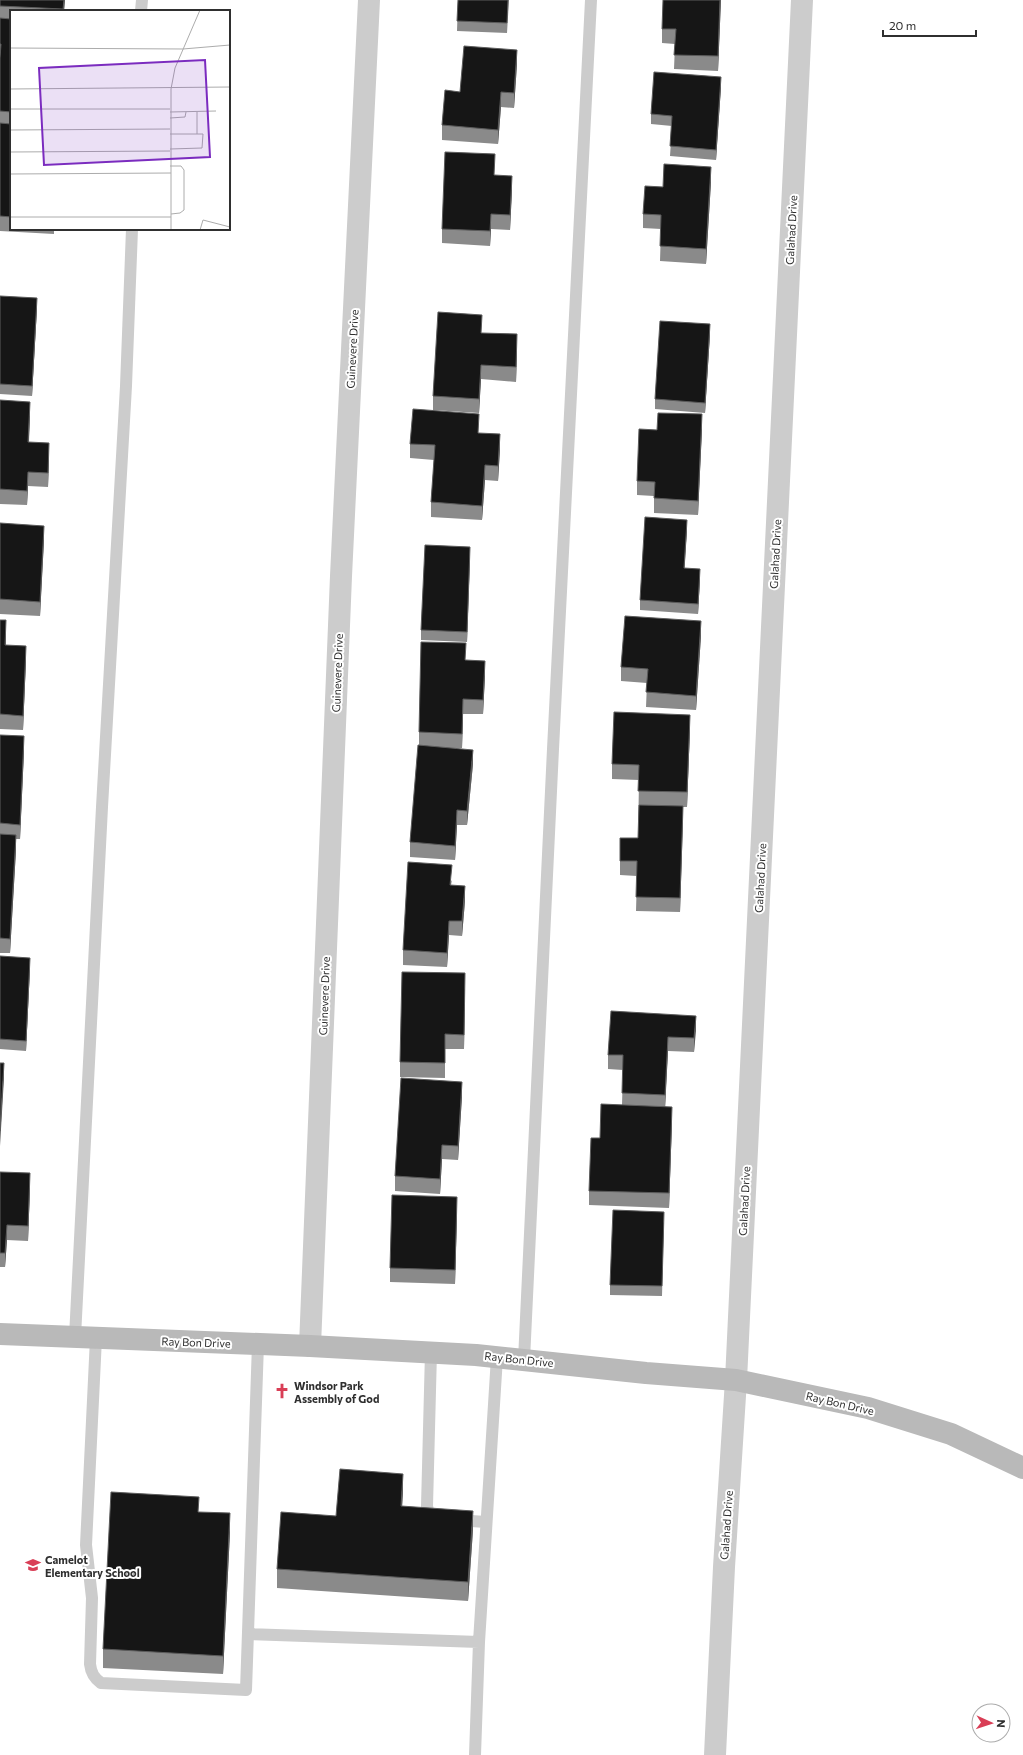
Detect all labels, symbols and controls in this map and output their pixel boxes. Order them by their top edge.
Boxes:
inset map [10,10,230,230]
scale bar [883,12,976,38]
text: 20 m [889,18,916,32]
street label: Galahad Drive [783,195,799,265]
street label: Guinevere Drive [343,309,361,389]
street label: Galahad Drive [767,519,783,589]
street label: Guinevere Drive [329,633,345,713]
street label: Galahad Drive [752,843,768,913]
street label: Guinevere Drive [316,956,332,1036]
street label: Galahad Drive [736,1166,752,1236]
street label: Ray Bon Drive [161,1334,231,1350]
street label: Ray Bon Drive [484,1349,554,1369]
place label: Windsor Park Assembly of God [294,1379,379,1405]
church icon: Windsor Park Assembly of God [273,1382,291,1400]
street label: Ray Bon Drive [805,1389,875,1417]
street label: Galahad Drive [717,1490,735,1560]
place label: Camelot Elementary School [45,1553,140,1579]
school or university icon: Camelot Elementary School [24,1556,42,1574]
north arrow [971,1703,1011,1743]
text: N [995,1719,1008,1728]

